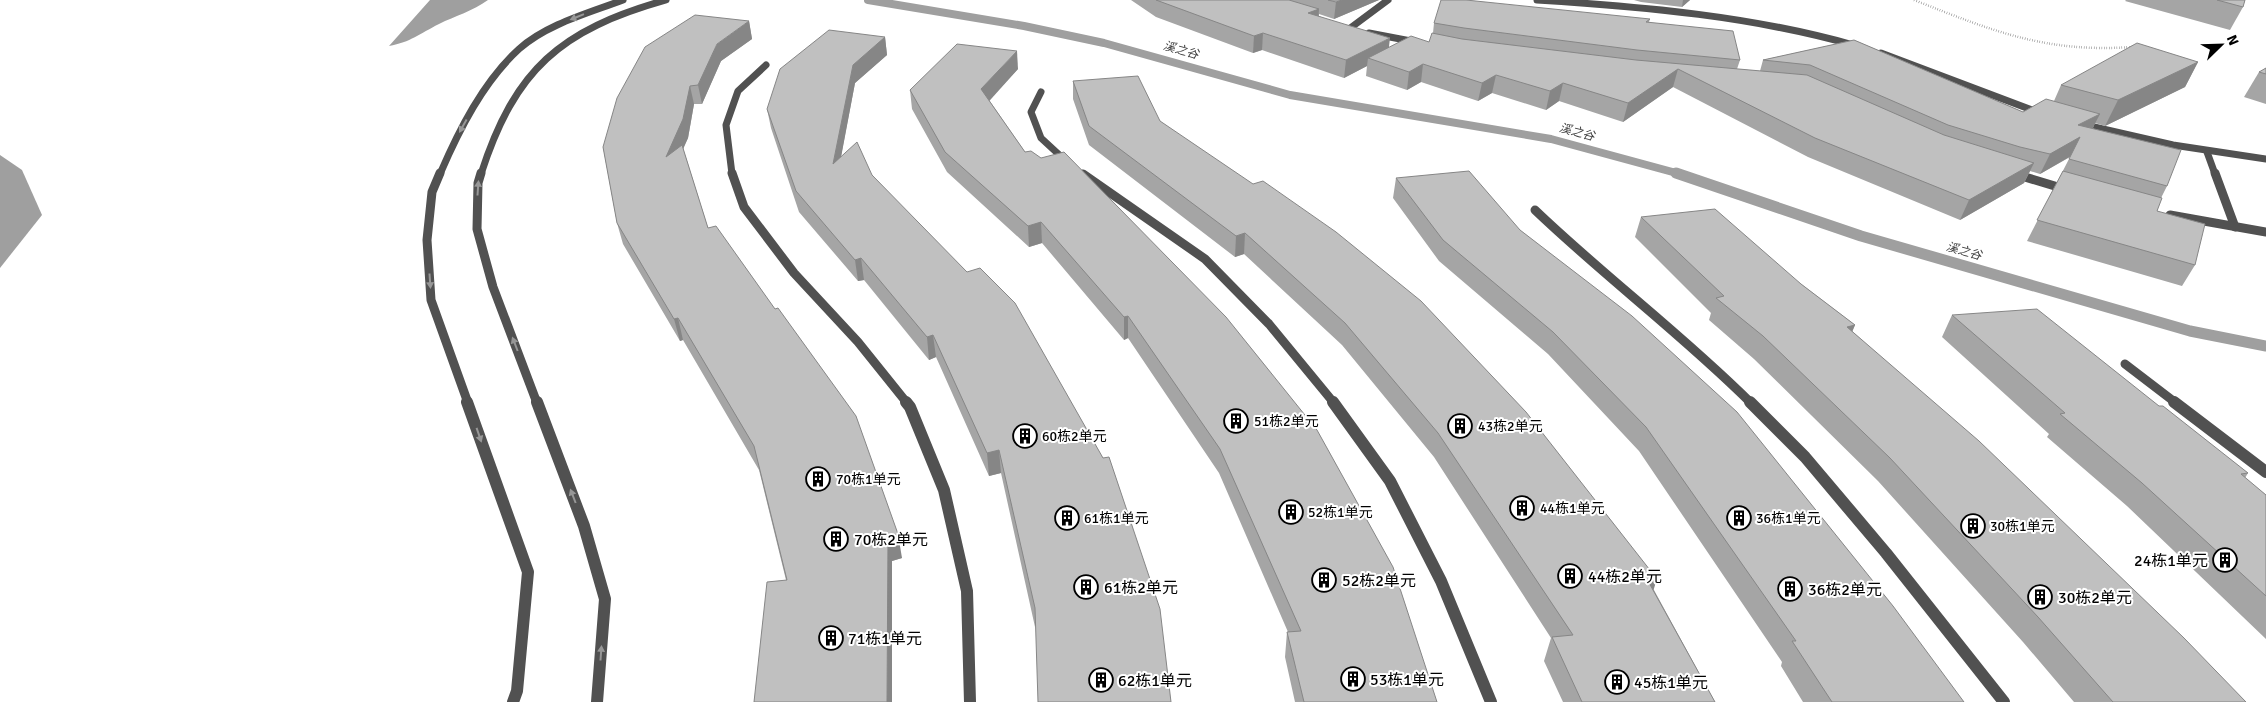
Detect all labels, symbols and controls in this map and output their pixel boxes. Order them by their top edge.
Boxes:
one-way arrow [570,13,585,21]
north arrow [2196,20,2246,70]
text: N [2223,32,2242,48]
water label: 溪之谷 [1161,38,1201,63]
one-way arrow [459,119,468,133]
water label: 溪之谷 [1558,121,1597,145]
one-way arrow [475,179,483,195]
water label: 溪之谷 [1944,239,1984,264]
one-way arrow [426,273,434,289]
one-way arrow [511,336,519,351]
building icon: 51栋2单元 [1223,408,1249,434]
place label: 51栋2单元 [1254,413,1319,430]
building icon: 43栋2单元 [1447,413,1473,439]
place label: 43栋2单元 [1478,418,1543,435]
building icon: 60栋2单元 [1012,423,1038,449]
one-way arrow [476,428,484,443]
place label: 60栋2单元 [1042,428,1107,445]
building icon: 70栋1单元 [805,466,831,492]
place label: 70栋1单元 [836,471,901,488]
one-way arrow [569,488,577,503]
building icon: 44栋1单元 [1509,495,1535,521]
building icon: 52栋1单元 [1278,499,1304,525]
place label: 44栋1单元 [1540,500,1605,517]
place label: 52栋1单元 [1308,504,1373,521]
building icon: 61栋1单元 [1054,505,1080,531]
building icon: 36栋1单元 [1726,505,1752,531]
place label: 61栋1单元 [1084,510,1149,527]
place label: 36栋1单元 [1756,510,1821,527]
building icon: 30栋1单元 [1960,513,1986,539]
place label: 30栋1单元 [1990,518,2055,535]
building icon: 70栋2单元 [823,526,849,552]
place label: 70栋2单元 [854,530,928,550]
building icon: 24栋1单元 [2212,547,2238,573]
place label: 24栋1单元 [2134,551,2208,571]
building icon: 44栋2单元 [1557,563,1583,589]
building icon: 52栋2单元 [1311,567,1337,593]
place label: 44栋2单元 [1588,567,1662,587]
place label: 52栋2单元 [1342,571,1416,591]
building icon: 61栋2单元 [1073,574,1099,600]
building icon: 36栋2单元 [1777,576,1803,602]
place label: 61栋2单元 [1104,578,1178,598]
place label: 36栋2单元 [1808,580,1882,600]
building icon: 30栋2单元 [2027,584,2053,610]
place label: 30栋2单元 [2058,588,2132,608]
building icon: 71栋1单元 [818,625,844,651]
place label: 71栋1单元 [848,629,922,649]
one-way arrow [597,645,605,661]
building icon: 53栋1单元 [1340,666,1366,692]
building icon: 62栋1单元 [1088,667,1114,693]
building icon: 45栋1单元 [1604,669,1630,695]
place label: 53栋1单元 [1370,670,1444,690]
place label: 62栋1单元 [1118,671,1192,691]
place label: 45栋1单元 [1634,673,1708,693]

